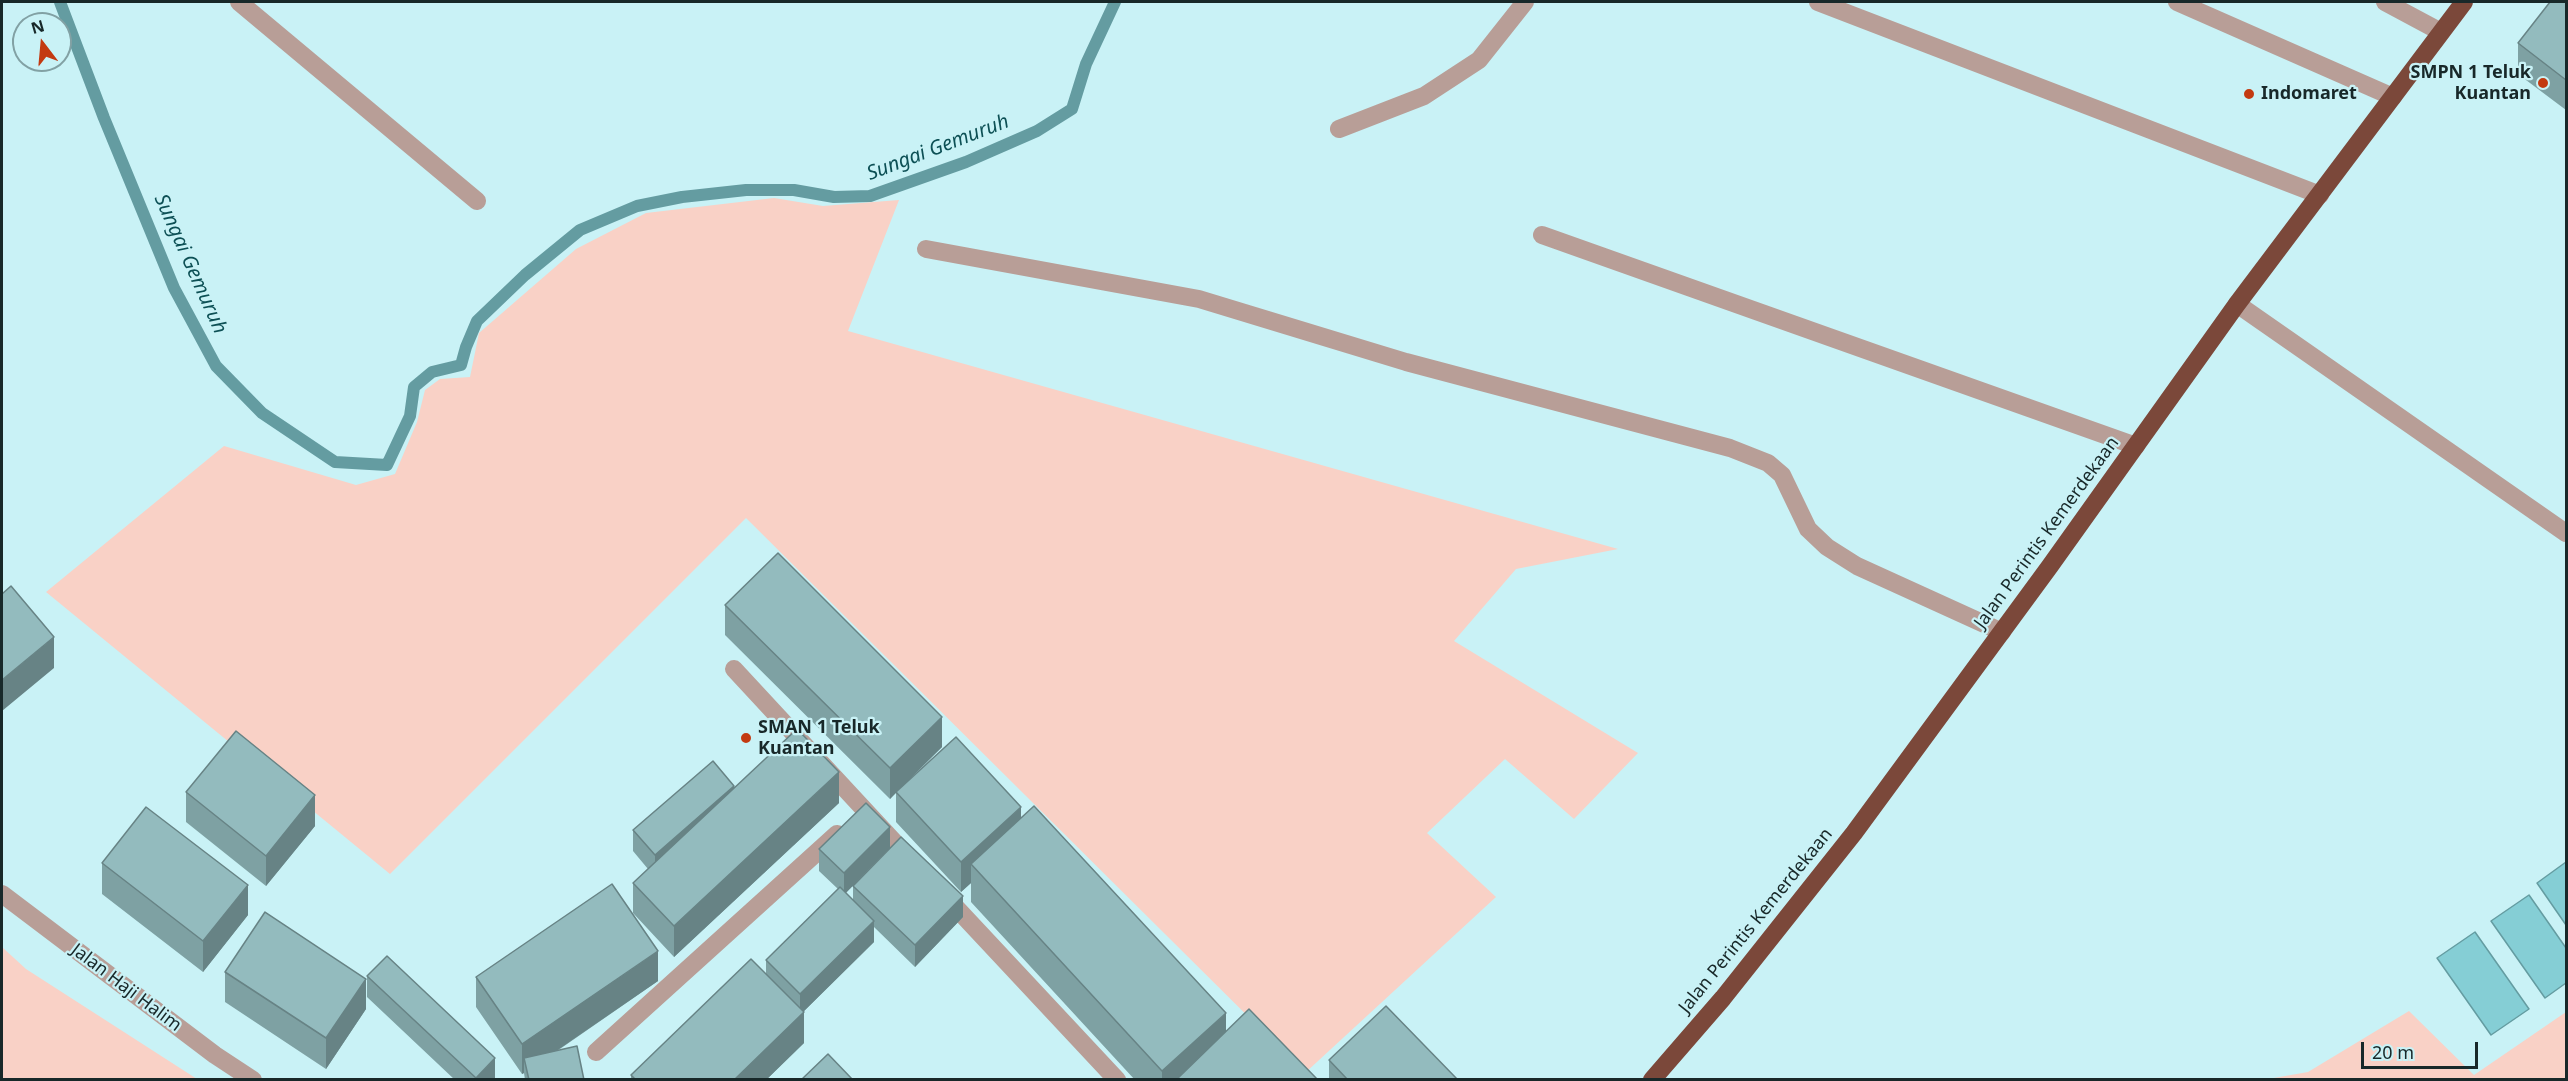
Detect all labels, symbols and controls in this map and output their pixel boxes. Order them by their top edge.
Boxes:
north arrow [12,12,72,72]
text: N [28,14,47,39]
place label: SMPN 1 Teluk Kuantan [2411,62,2531,104]
marker: SMPN 1 Teluk Kuantan [2536,76,2550,90]
place label: Indomaret [2261,83,2357,105]
marker: Indomaret [2242,87,2256,101]
water label: Sungai Gemuruh [864,110,1012,186]
water label: Sungai Gemuruh [148,190,232,338]
street label: Jalan Perintis Kemerdekaan [1970,433,2124,633]
place label: SMAN 1 Teluk Kuantan [758,717,880,760]
marker: SMAN 1 Teluk Kuantan [739,731,753,745]
street label: Jalan Perintis Kemerdekaan [1675,824,1837,1018]
street label: Jalan Haji Halim [67,939,185,1037]
scale bar [2364,1030,2481,1068]
text: 20 m [2372,1040,2414,1064]

